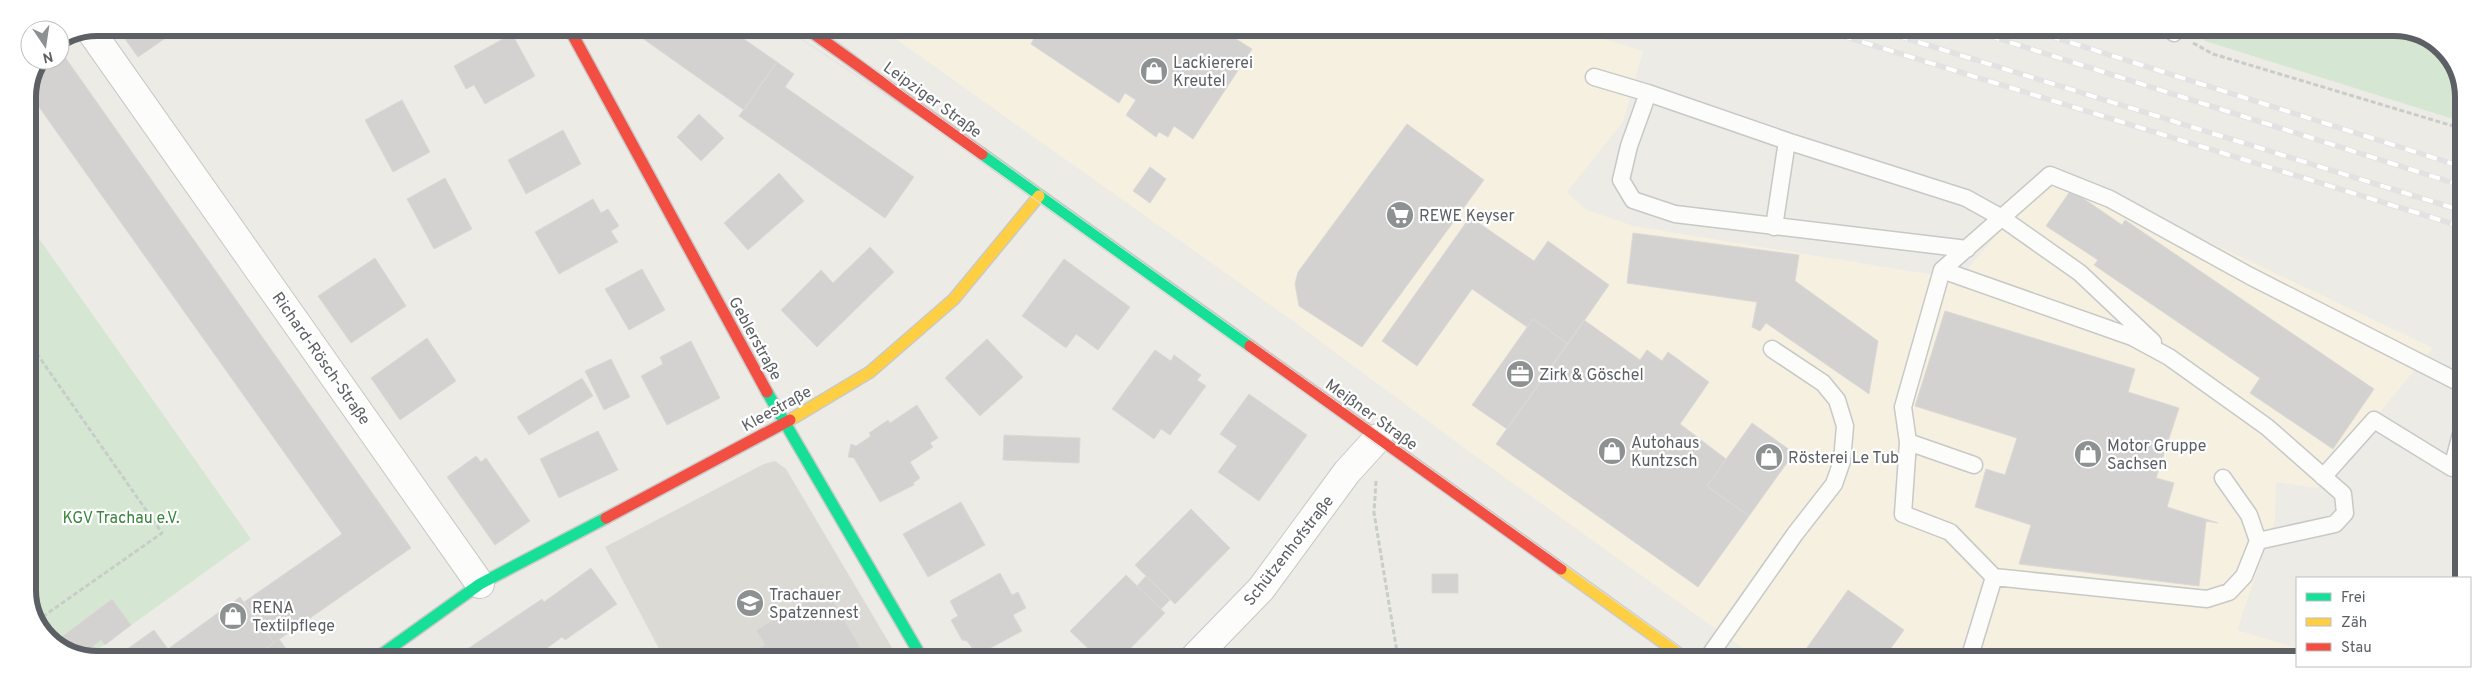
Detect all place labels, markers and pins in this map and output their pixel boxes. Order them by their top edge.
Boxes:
place label: Lackiererei Kreutel [1173,54,1253,92]
shop icon: Lackiererei Kreutel [1139,56,1169,86]
supermarket icon: REWE Keyser [1385,200,1415,230]
place label: REWE Keyser [1419,207,1515,227]
office icon: Zirk & Göschel [1505,359,1535,389]
place label: Zirk & Göschel [1539,366,1644,386]
place label: Autohaus Kuntzsch [1631,434,1700,472]
shop icon: Autohaus Kuntzsch [1597,436,1627,466]
place label: Motor Gruppe Sachsen [2107,437,2206,475]
shop icon: Motor Gruppe Sachsen [2073,439,2103,469]
shop icon: Rösterei Le Tub [1754,442,1784,472]
place label: Rösterei Le Tub [1788,449,1899,469]
place label: Trachauer Spatzennest [769,586,859,624]
school or university icon: Trachauer Spatzennest [735,588,765,618]
place label: RENA Textilpflege [252,599,335,637]
shop icon: RENA Textilpflege [218,601,248,631]

